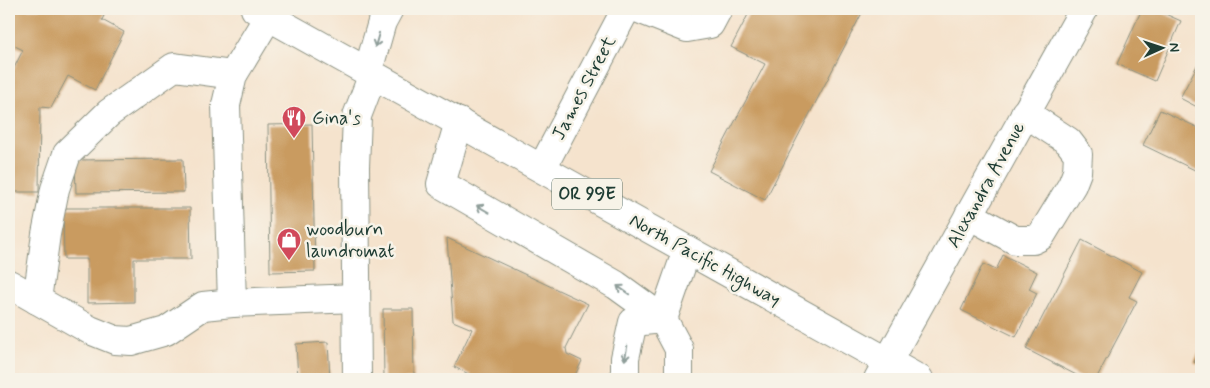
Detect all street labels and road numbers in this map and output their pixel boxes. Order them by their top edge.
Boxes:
street label: James Street [546,32,622,144]
street label: Alexandra Avenue [941,117,1031,253]
road number: OR 99E [552,178,622,210]
street label: North Pacific Highway [624,208,785,314]

